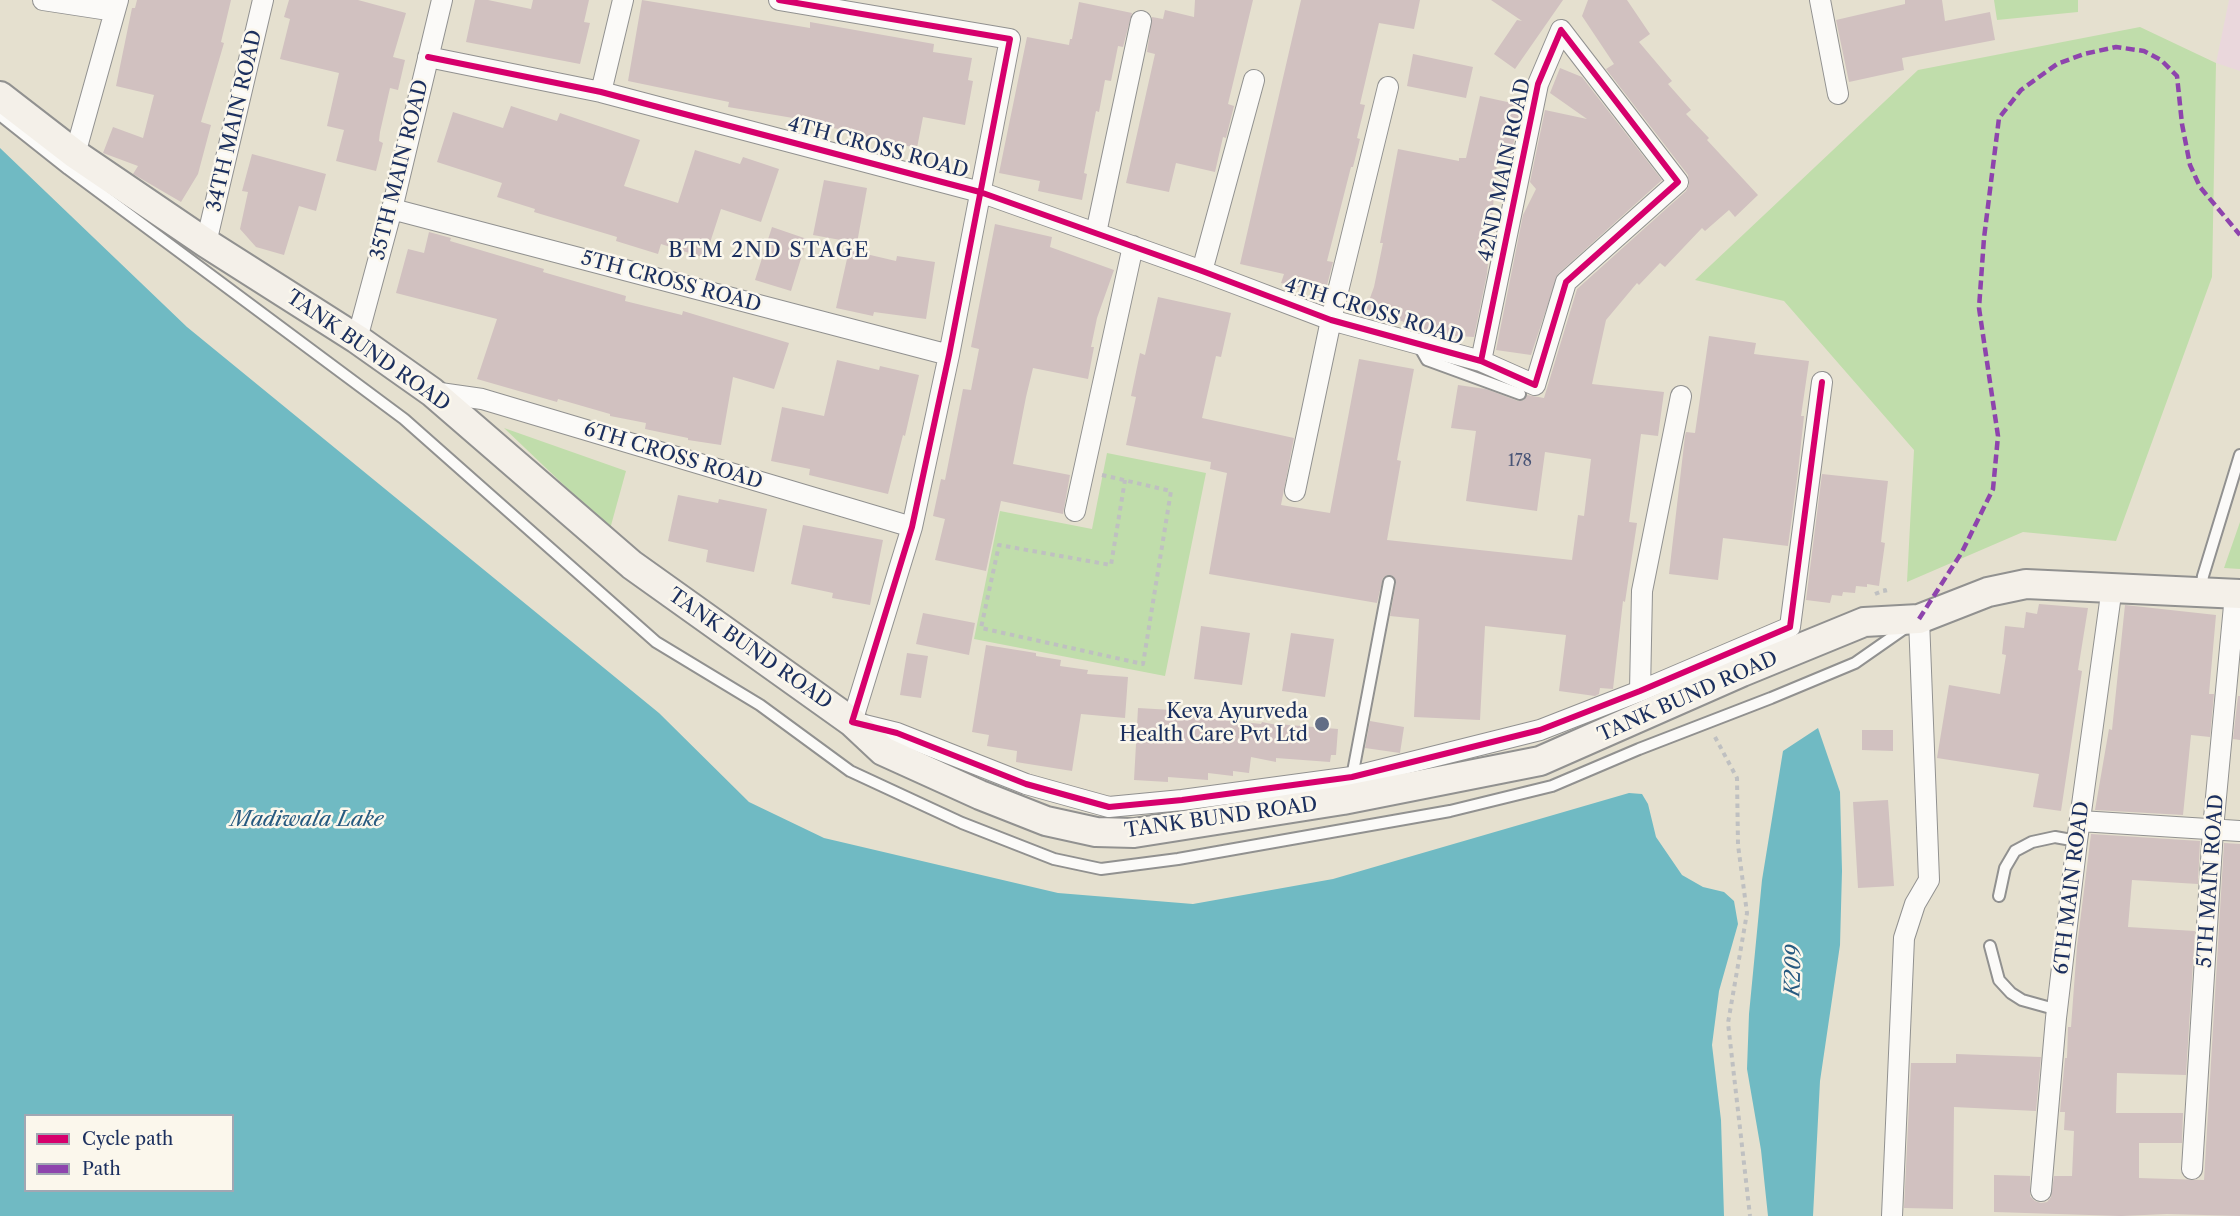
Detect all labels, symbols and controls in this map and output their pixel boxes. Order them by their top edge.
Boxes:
street label: 34TH MAIN ROAD [202,28,268,214]
street label: 42ND MAIN ROAD [1474,76,1536,264]
street label: 35TH MAIN ROAD [366,77,434,263]
street label: 4TH CROSS ROAD [785,112,971,184]
district label: BTM 2ND STAGE [668,238,870,264]
street label: 5TH CROSS ROAD [578,246,764,318]
street label: 4TH CROSS ROAD [1281,273,1467,351]
street label: TANK BUND ROAD [281,285,455,417]
street label: 6TH CROSS ROAD [581,417,765,495]
house number: 178 [1508,451,1532,471]
street label: TANK BUND ROAD [663,583,837,715]
street label: TANK BUND ROAD [1594,646,1782,748]
place label: Keva Ayurveda Health Care Pvt Ltd [1119,700,1308,747]
marker: Keva Ayurveda Health Care Pvt Ltd [1313,715,1331,733]
street label: TANK BUND ROAD [1123,793,1319,843]
street label: 5TH MAIN ROAD [2193,793,2229,969]
street label: 6TH MAIN ROAD [2049,800,2095,976]
water label: Madiwala Lake [230,807,384,833]
water label: K209 [1781,945,1807,997]
legend [24,1114,234,1192]
text: Cycle path [82,1128,173,1150]
text: Path [82,1158,121,1180]

